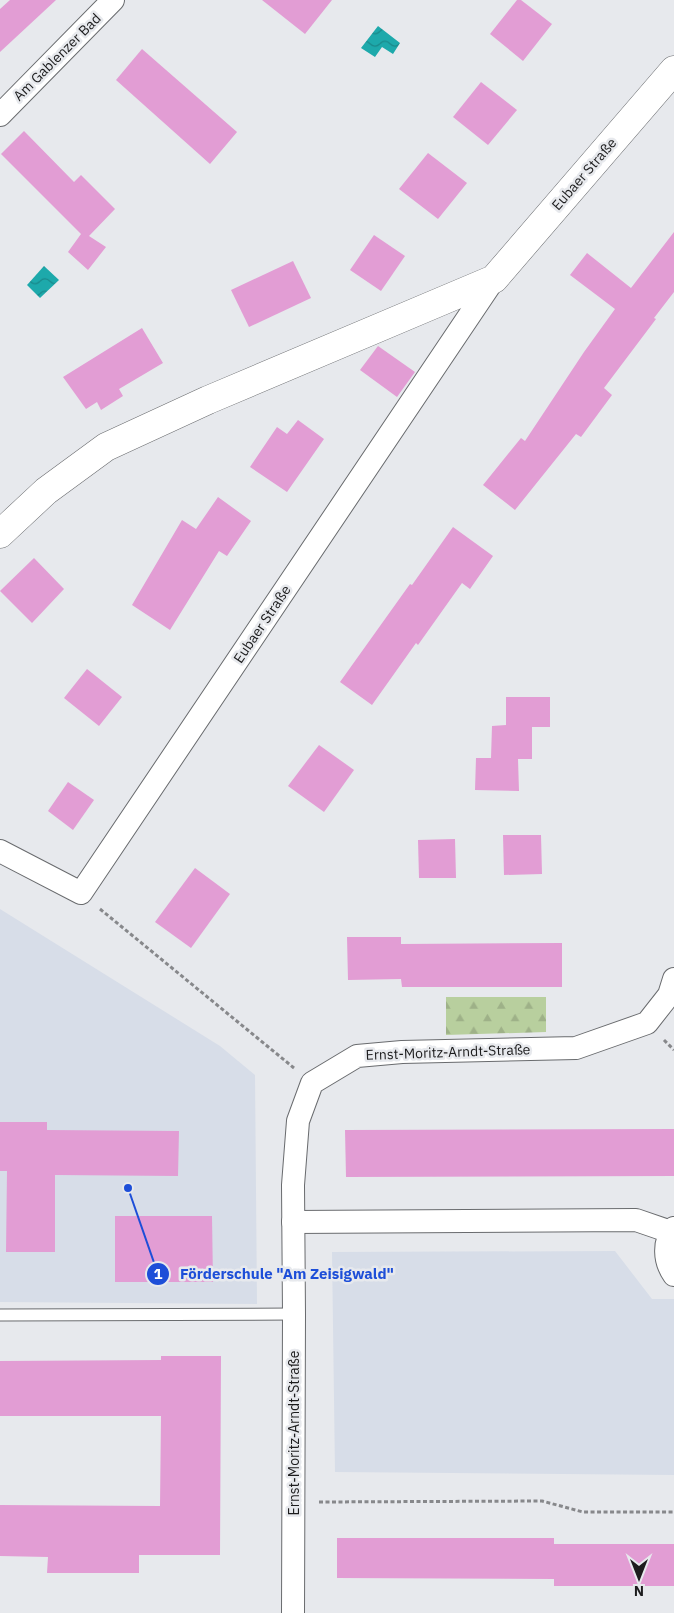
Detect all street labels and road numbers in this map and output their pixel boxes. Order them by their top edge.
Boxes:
street label: Am Gablenzer Bad [9,9,105,105]
street label: Eubaer Straße [548,134,621,214]
street label: Eubaer Straße [229,581,295,666]
street label: Ernst-Moritz-Arndt-Straße [365,1040,531,1064]
street label: Ernst-Moritz-Arndt-Straße [285,1350,303,1515]

